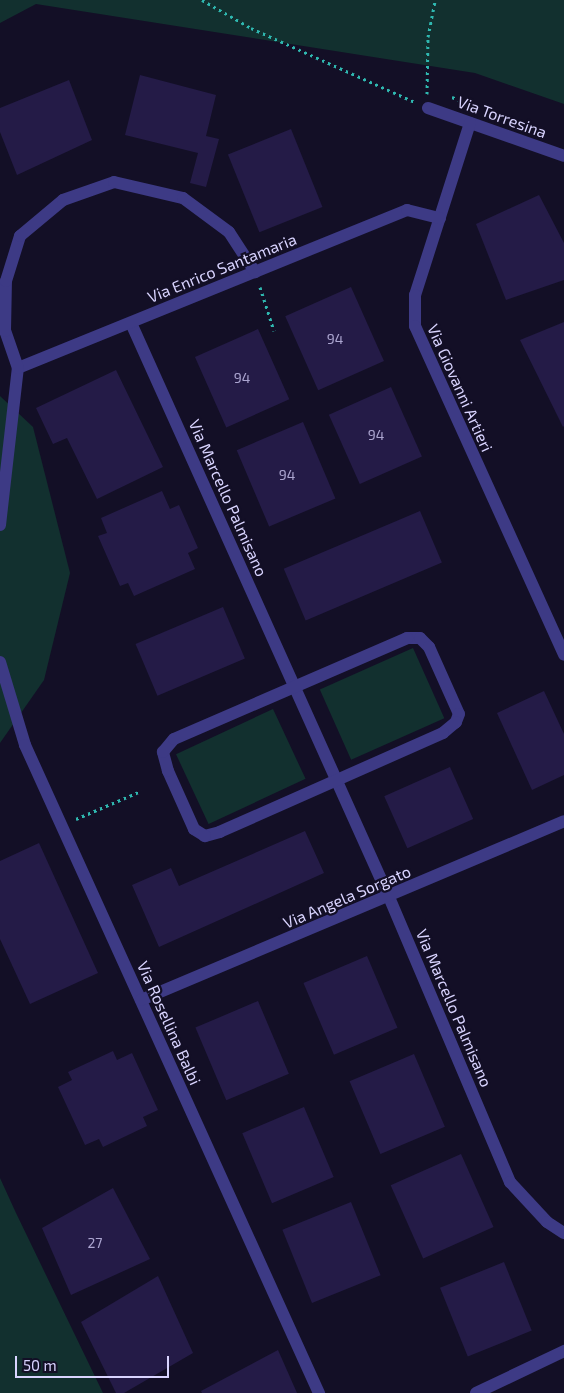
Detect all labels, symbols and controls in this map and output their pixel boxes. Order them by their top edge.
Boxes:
street label: Via Torresina [455,92,549,142]
street label: Via Enrico Santamaria [145,229,299,307]
street label: Via Giovanni Artieri [423,321,497,455]
house number: 94 [327,331,343,347]
house number: 94 [234,370,250,386]
street label: Via Marcello Palmisano [185,417,271,579]
house number: 94 [368,427,384,443]
house number: 94 [279,467,295,483]
street label: Via Angela Sorgato [280,861,414,933]
street label: Via Marcello Palmisano [412,926,496,1090]
street label: Via Rosellina Balbi [133,958,205,1088]
house number: 27 [87,1235,103,1251]
scale bar [18,1346,171,1378]
text: 50 m [23,1356,57,1374]

